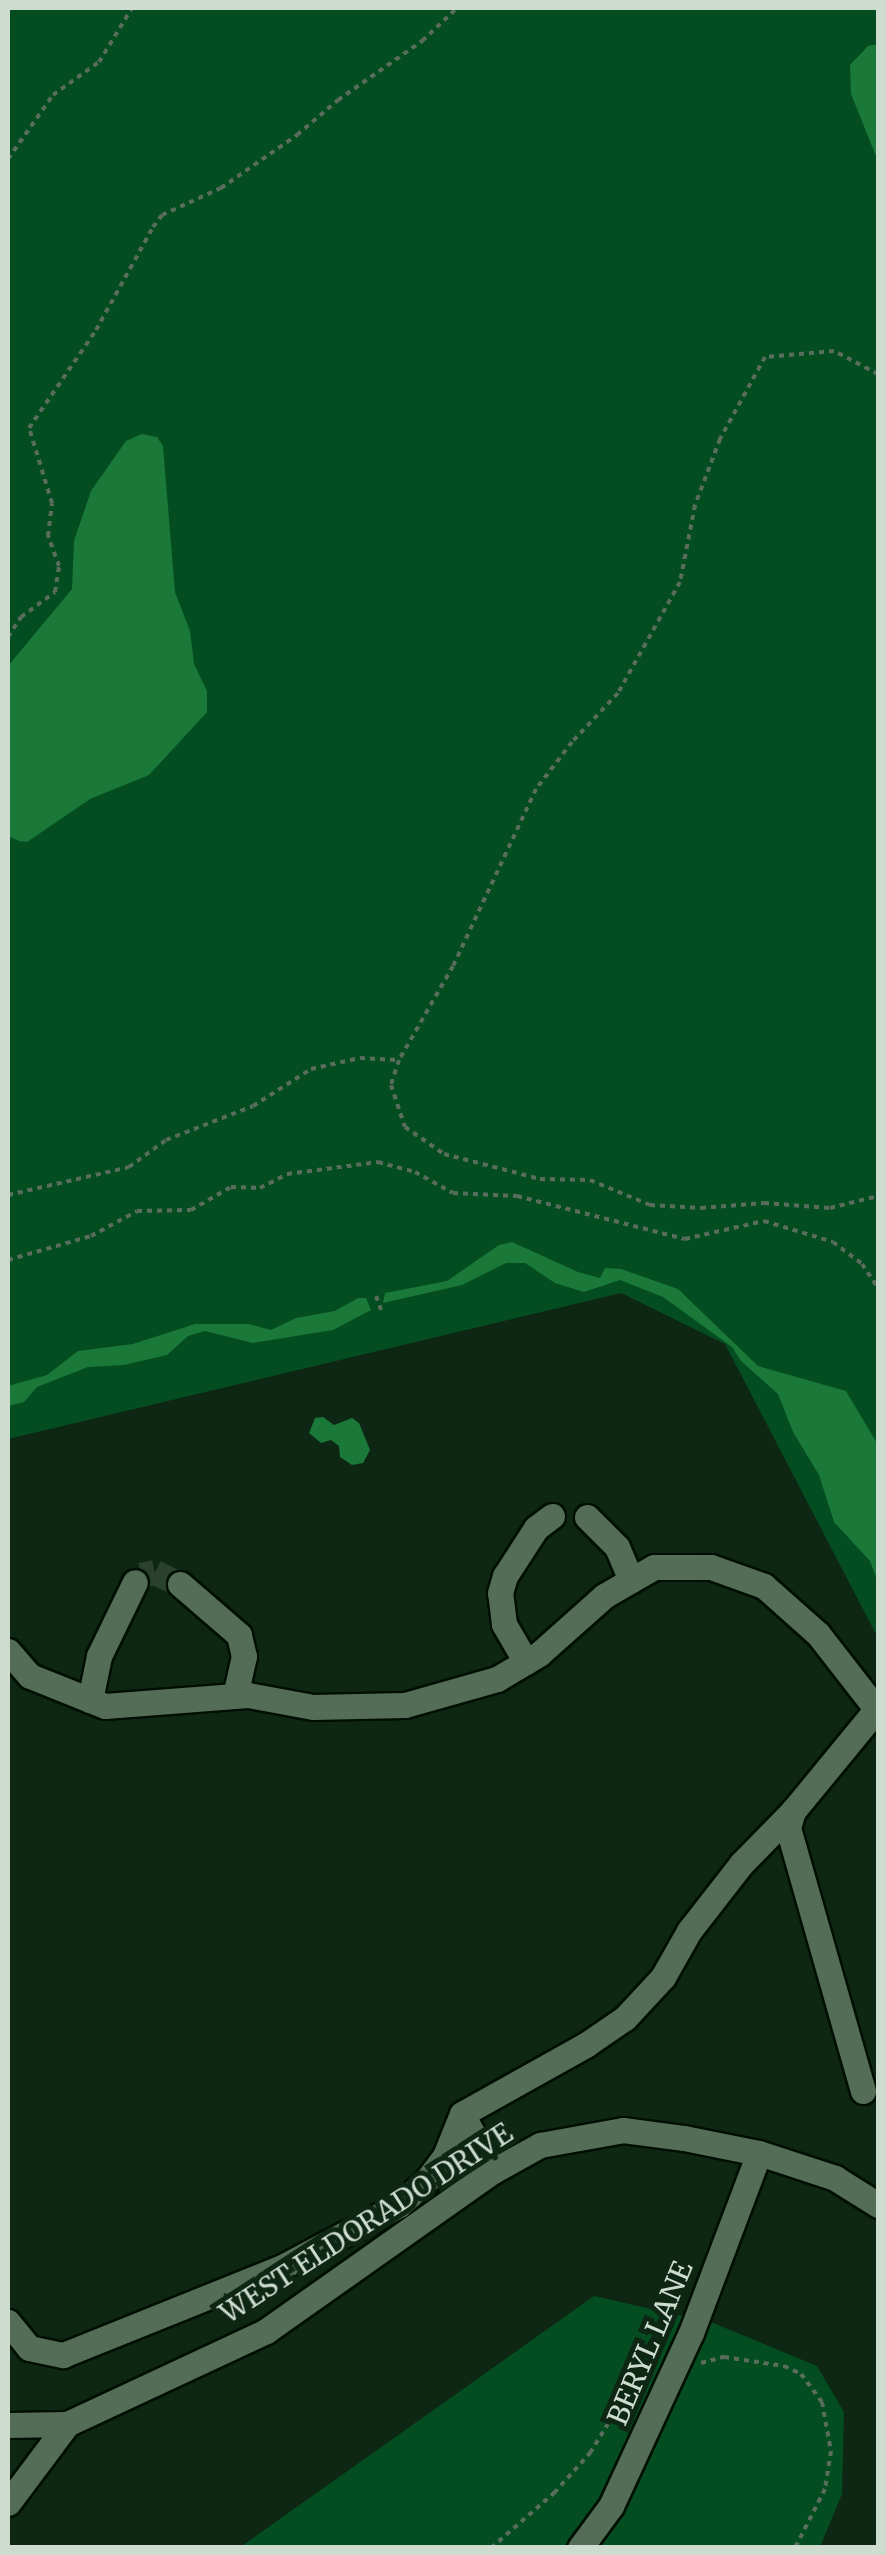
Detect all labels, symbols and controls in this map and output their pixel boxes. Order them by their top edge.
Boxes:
street label: WEST ELDORADO DRIVE [213,2116,519,2330]
street label: BERYL LANE [600,2256,700,2430]

